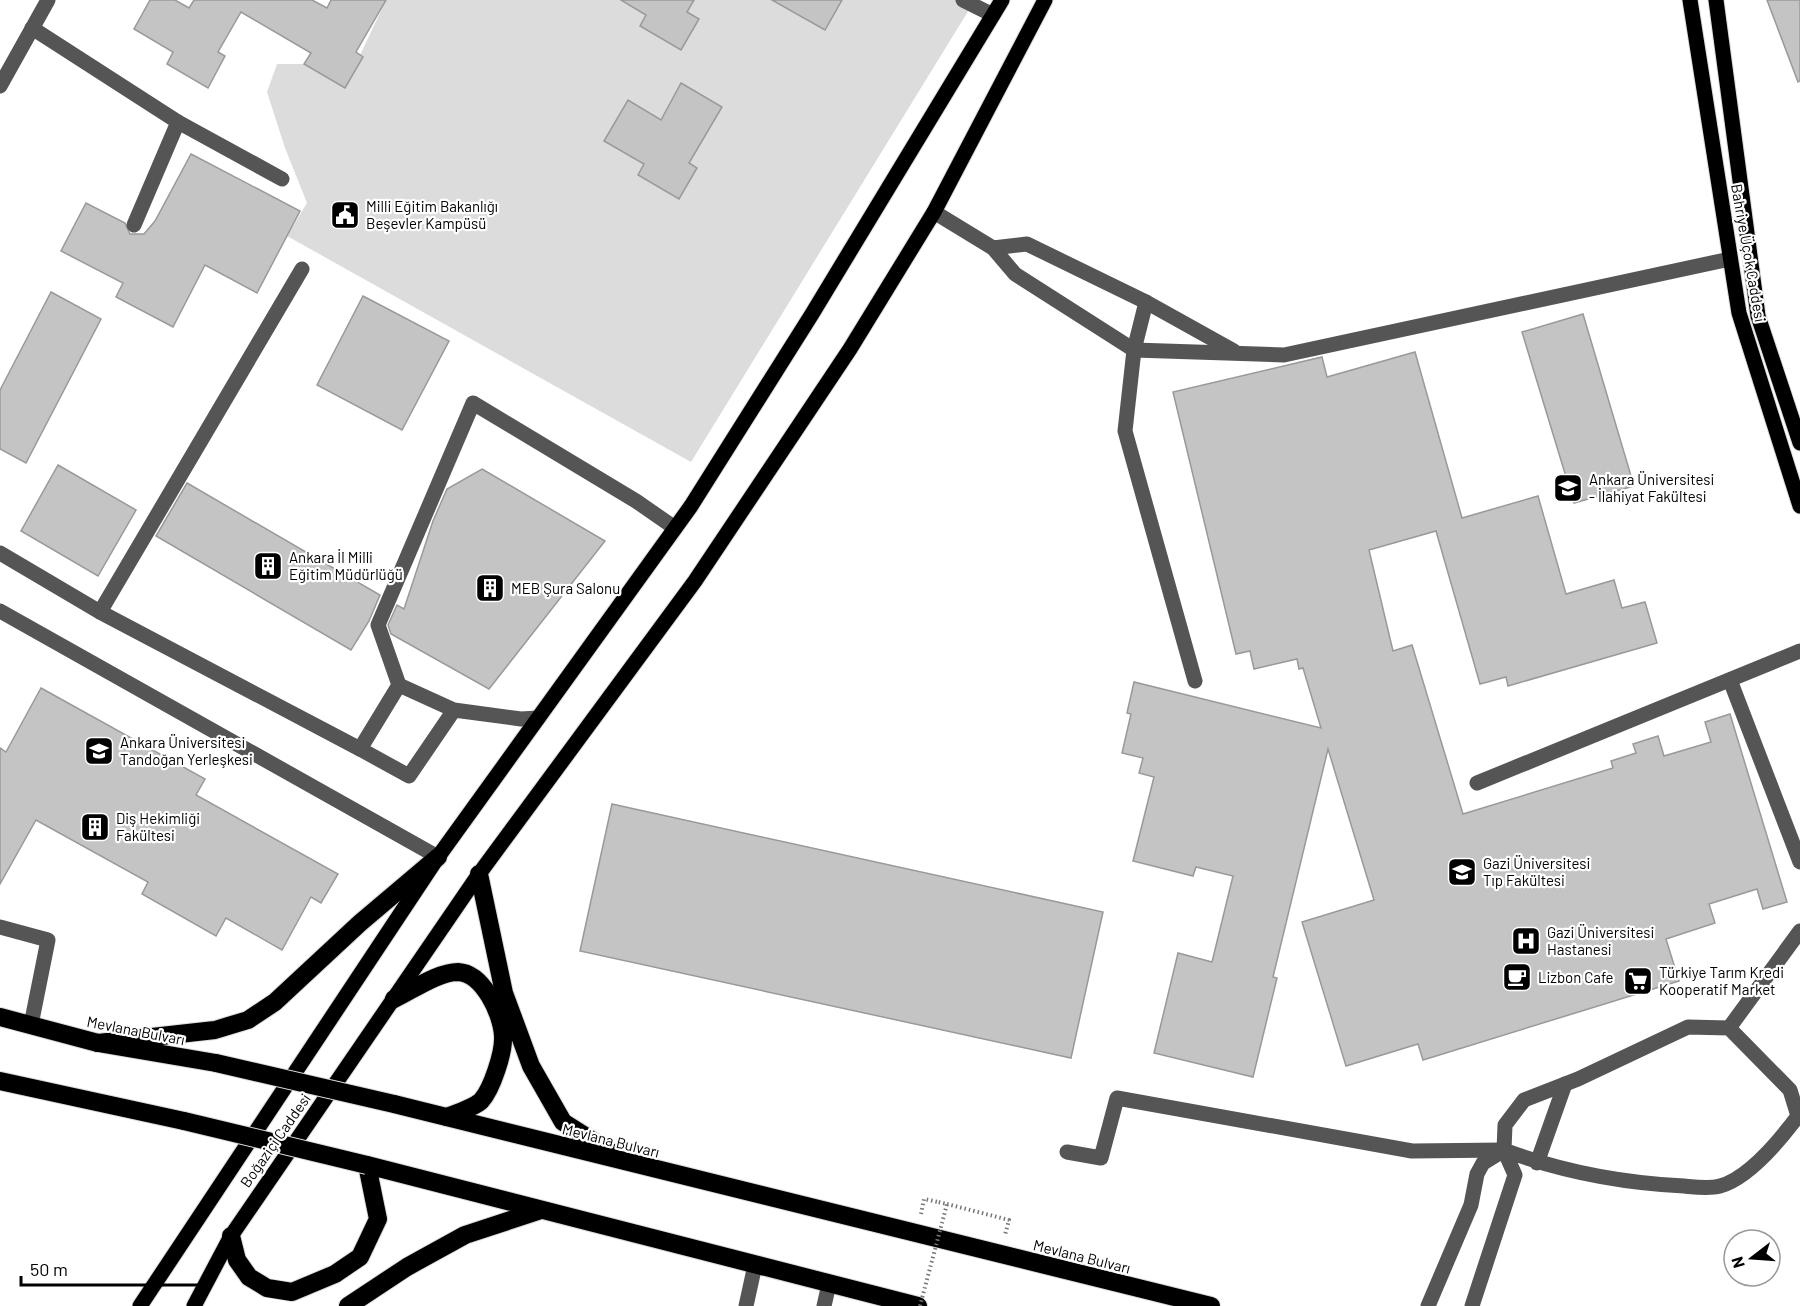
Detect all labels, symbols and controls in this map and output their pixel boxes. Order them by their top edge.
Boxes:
street label: Bahriye Üçok Caddesi [1728,182,1770,324]
place label: Milli Eğitim Bakanlığı Beşevler Kampüsü [366,197,498,232]
public building icon: Milli Eğitim Bakanlığı Beşevler Kampüsü [329,199,361,231]
place label: Ankara Üniversitesi - İlahiyat Fakültesi [1589,470,1714,505]
school or university icon: Ankara Üniversitesi - İlahiyat Fakültesi [1552,472,1584,504]
place label: Ankara İl Milli Eğitim Müdürlüğü [289,548,403,583]
building icon: Ankara İl Milli Eğitim Müdürlüğü [252,550,284,582]
building icon: MEB Şura Salonu [474,572,506,604]
place label: MEB Şura Salonu [511,579,620,597]
place label: Ankara Üniversitesi Tandoğan Yerleşkesi [120,733,253,768]
school or university icon: Ankara Üniversitesi Tandoğan Yerleşkesi [83,735,115,767]
place label: Diş Hekimliği Fakültesi [116,809,200,844]
building icon: Diş Hekimliği Fakültesi [79,811,111,843]
place label: Gazi Üniversitesi Tıp Fakültesi [1483,854,1590,889]
school or university icon: Gazi Üniversitesi Tıp Fakültesi [1446,856,1478,888]
place label: Gazi Üniversitesi Hastanesi [1547,923,1654,958]
hospital icon: Gazi Üniversitesi Hastanesi [1510,925,1542,957]
cafe icon: Lizbon Cafe [1501,961,1533,993]
place label: Türkiye Tarım Kredi Kooperatif Market [1659,963,1784,998]
supermarket icon: Türkiye Tarım Kredi Kooperatif Market [1622,965,1654,997]
place label: Lizbon Cafe [1538,968,1614,986]
street label: Mevlana Bulvarı [85,1012,187,1048]
street label: Boğaziçi Caddesi [236,1090,314,1190]
street label: Mevlana Bulvarı [561,1119,661,1161]
north arrow [1722,1228,1782,1288]
street label: Mevlana Bulvarı [1032,1235,1132,1277]
scale bar [21,1249,202,1287]
text: N [1727,1255,1748,1270]
text: 50 m [30,1258,68,1280]

